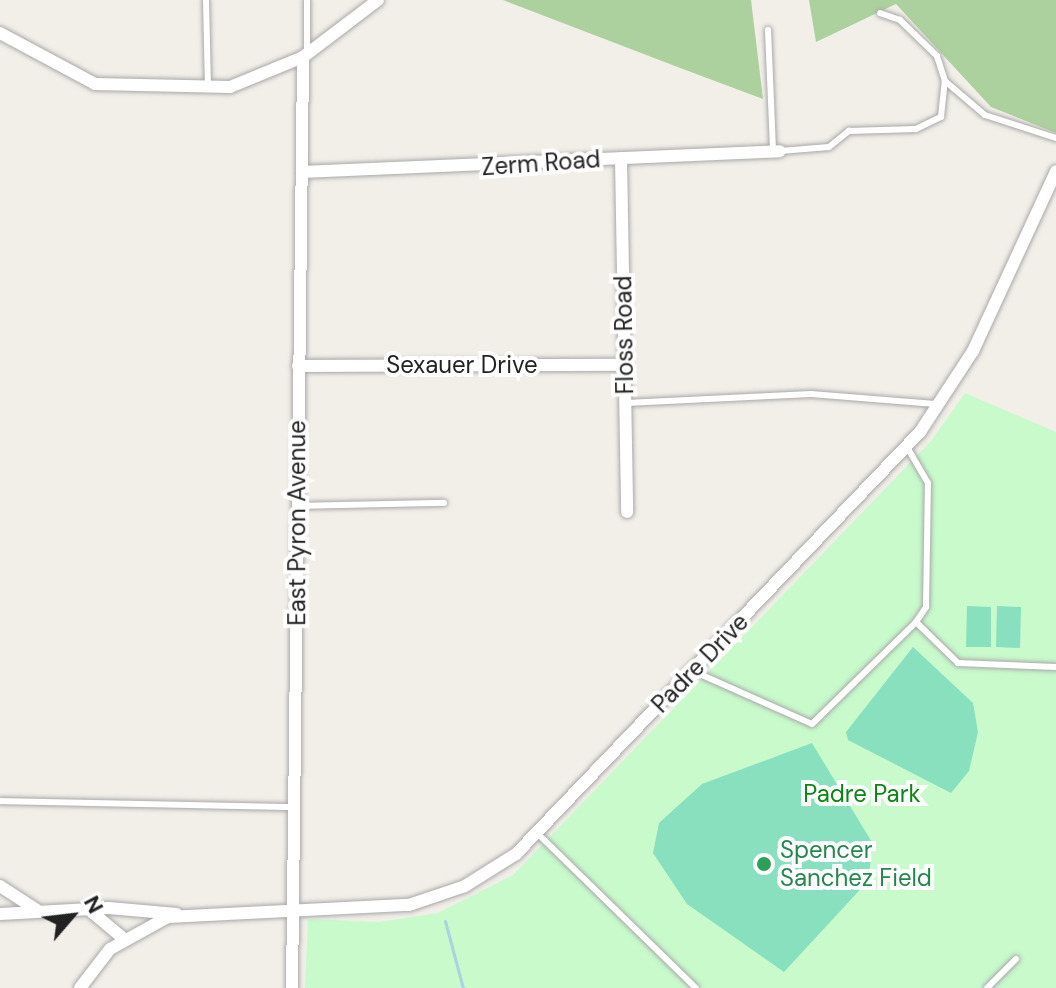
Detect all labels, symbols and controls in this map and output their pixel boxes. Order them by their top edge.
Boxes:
street label: Zerm Road [481,144,601,182]
street label: Floss Road [609,275,639,395]
street label: Sexauer Drive [386,351,538,379]
street label: East Pyron Avenue [283,420,311,626]
street label: Padre Drive [646,607,754,719]
park label: Padre Park [803,780,921,808]
place label: Spencer Sanchez Field [780,836,932,892]
marker: Spencer Sanchez Field [755,855,773,873]
north arrow [32,876,112,956]
text: N [77,891,110,918]

